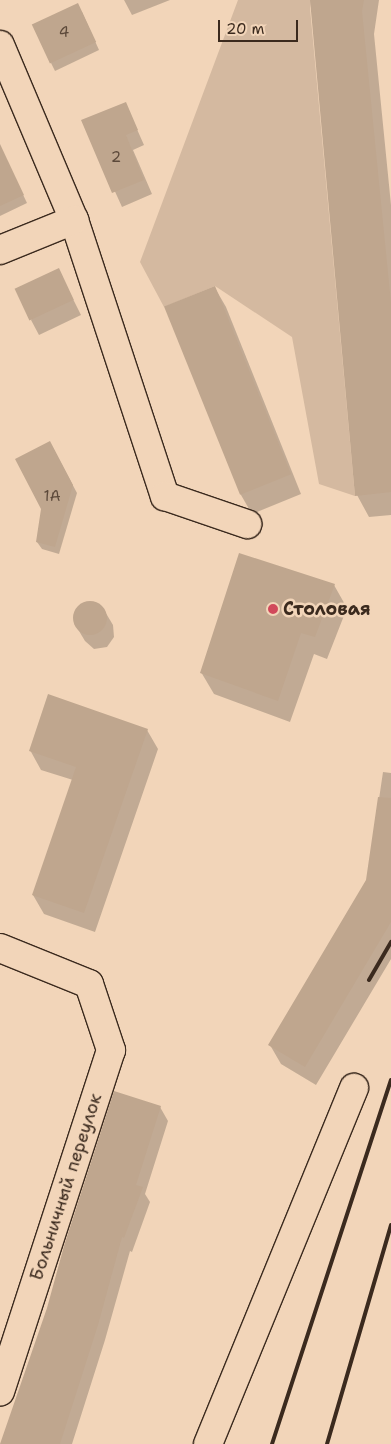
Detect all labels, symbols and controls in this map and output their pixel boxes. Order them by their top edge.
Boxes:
scale bar [221,10,301,42]
text: 20 m [226,19,265,39]
house number: 4 [59,24,69,42]
house number: 2 [111,149,121,167]
house number: 1А [43,488,61,506]
place label: Столовая [283,598,371,620]
marker: Столовая [267,603,279,615]
street label: Больничный переулок [26,1091,106,1283]

